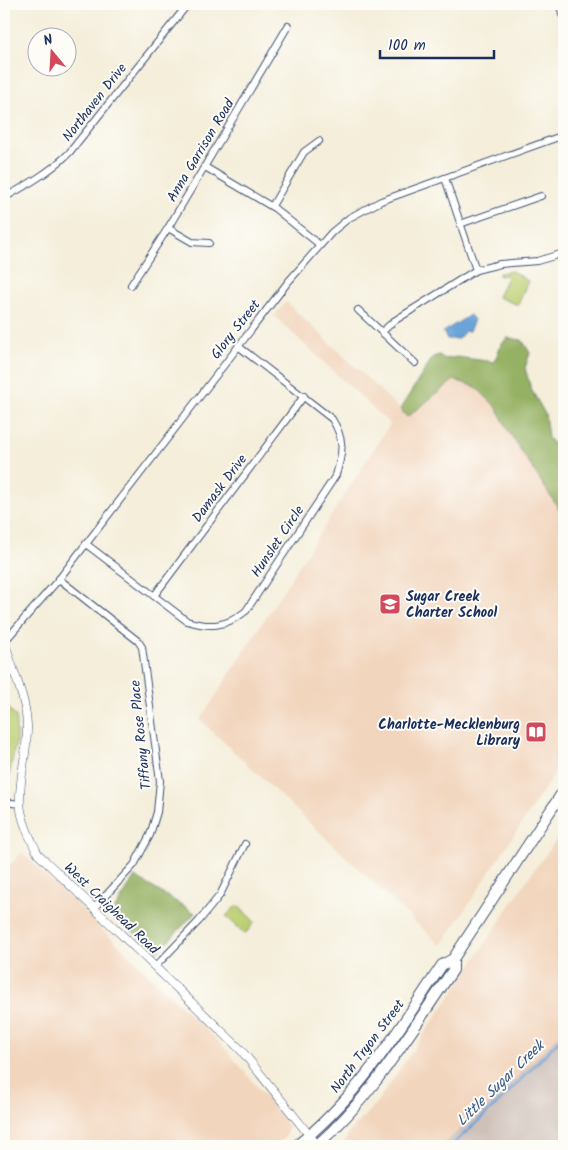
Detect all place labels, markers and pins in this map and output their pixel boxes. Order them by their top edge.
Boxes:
place label: Sugar Creek Charter School [406,586,498,624]
school or university icon: Sugar Creek Charter School [378,592,402,616]
place label: Charlotte-Mecklenburg Library [378,714,521,752]
library icon: Charlotte-Mecklenburg Library [524,720,548,744]

